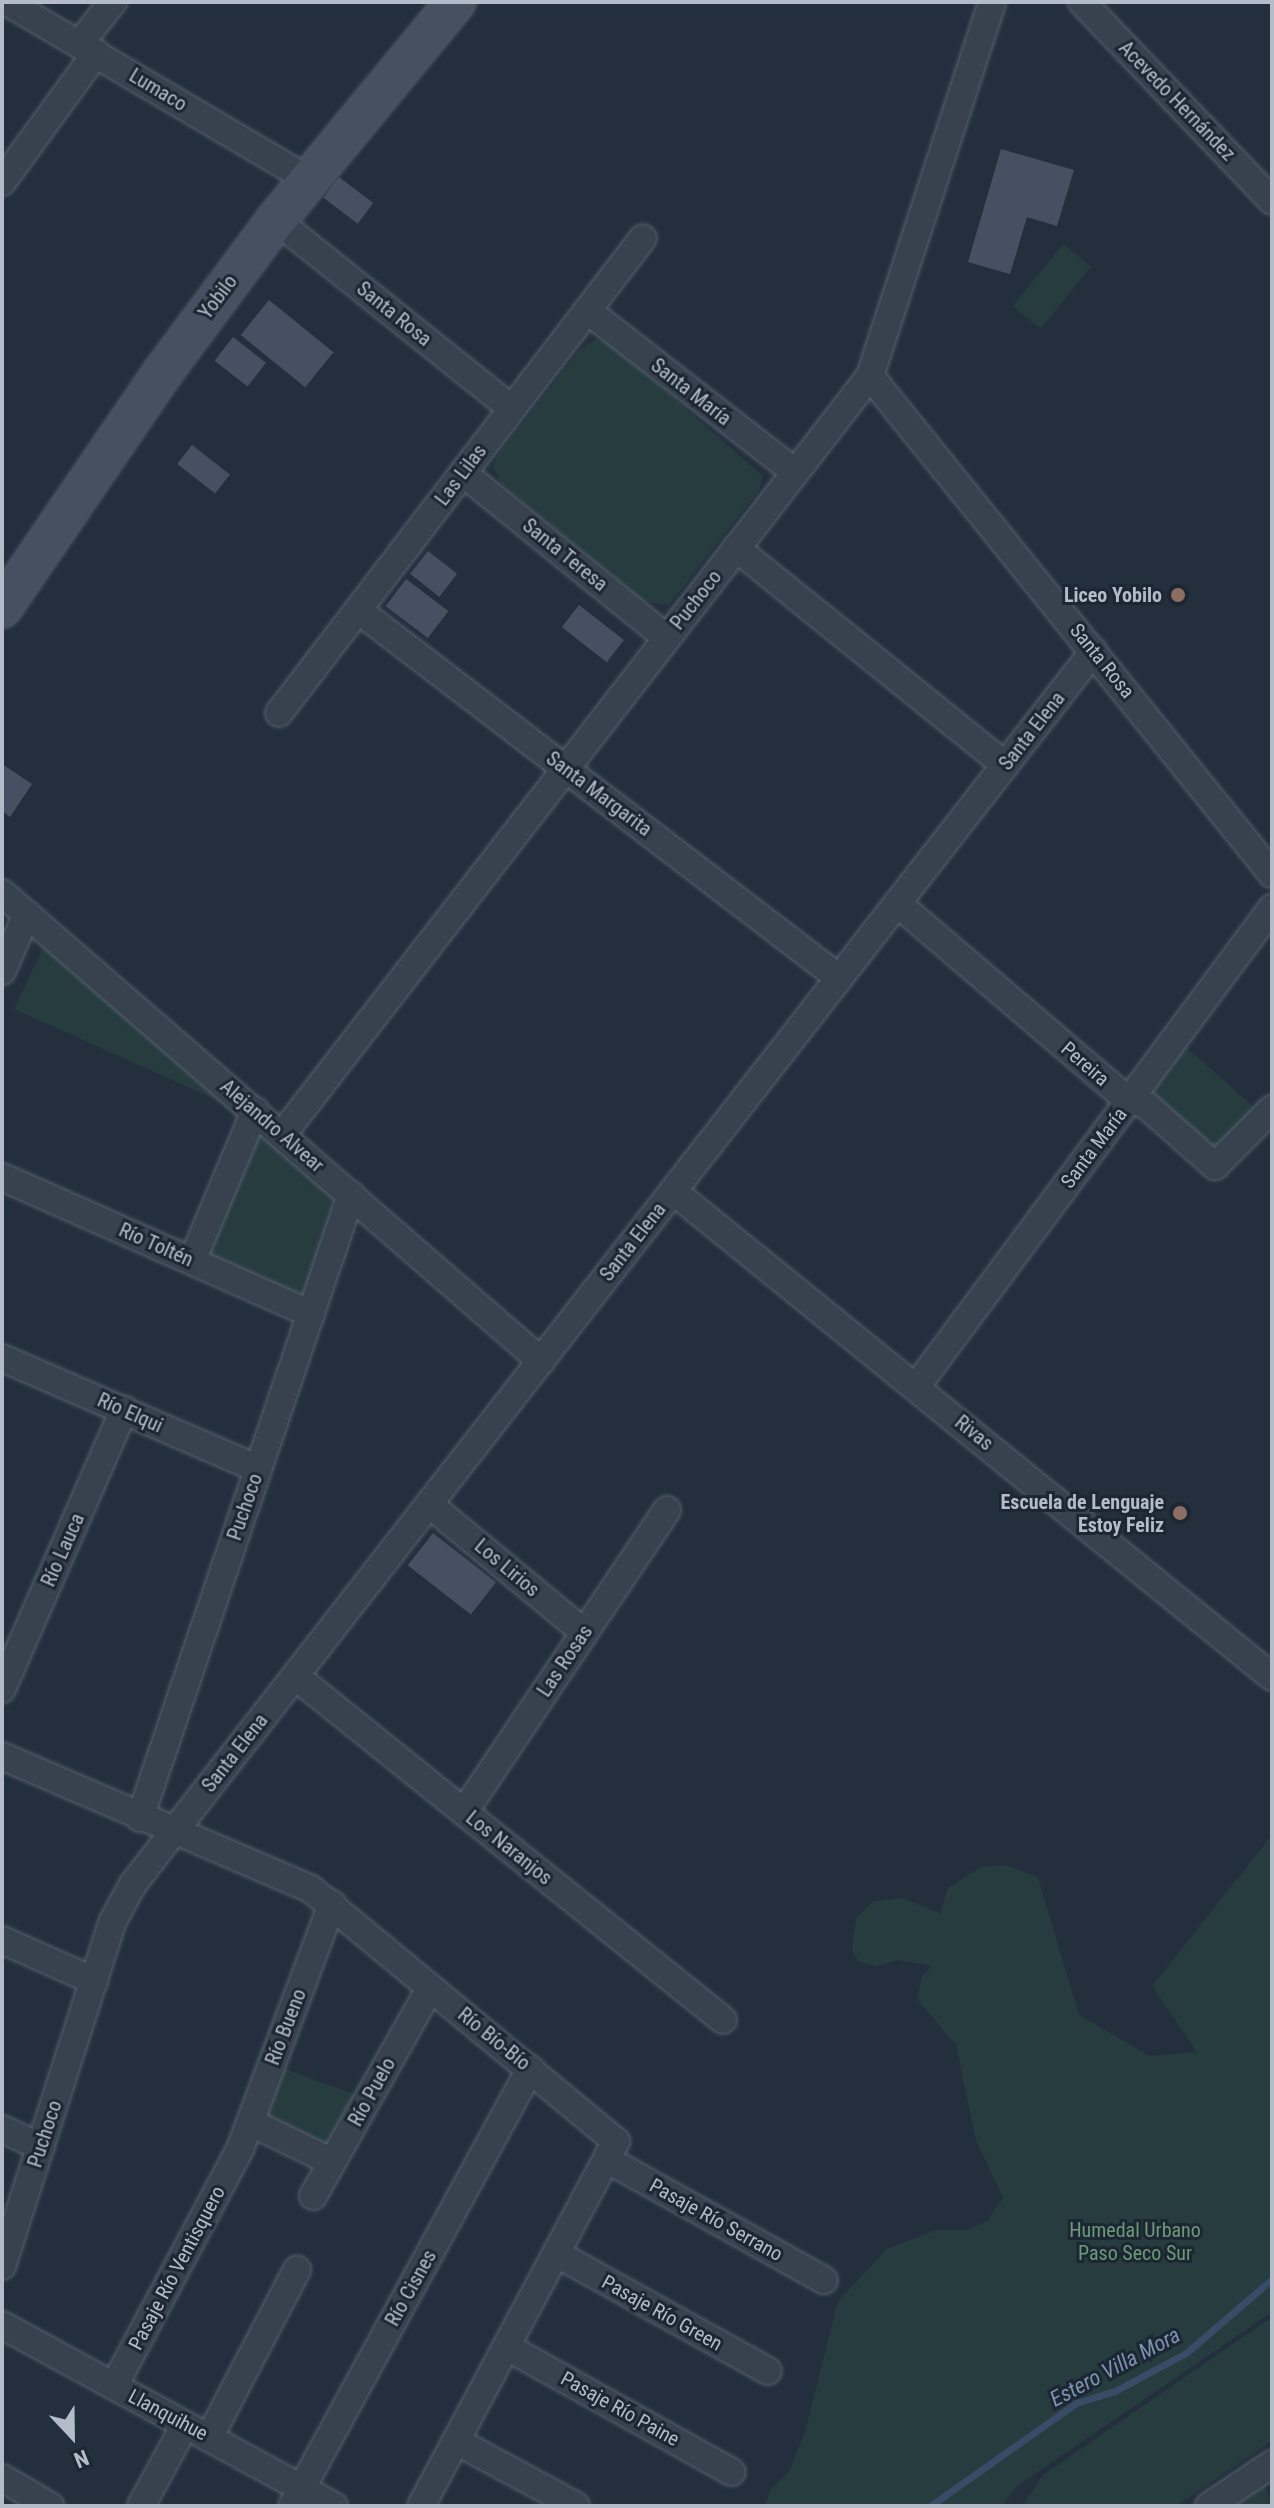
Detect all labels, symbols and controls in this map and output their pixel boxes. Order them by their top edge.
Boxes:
street label: Acevedo Hernández [1114,36,1240,166]
street label: Lumaco [125,64,191,116]
street label: Yobilo [194,270,242,324]
street label: Santa Rosa [352,277,436,351]
street label: Santa María [646,353,736,431]
street label: Las Lilas [430,440,492,510]
street label: Santa Teresa [518,513,612,597]
street label: Puchoco [665,565,727,635]
place label: Liceo Yobilo [1064,583,1162,607]
marker: Liceo Yobilo [1169,586,1187,604]
street label: Santa Rosa [1065,619,1139,703]
street label: Santa Elena [994,687,1070,775]
street label: Santa Margarita [541,747,657,841]
street label: Pereira [1056,1037,1114,1091]
street label: Alejandro Alvear [215,1075,329,1177]
street label: Santa María [1056,1103,1132,1193]
street label: Santa Elena [595,1198,671,1286]
street label: Río Toltén [115,1218,197,1272]
street label: Río Elqui [94,1388,166,1438]
street label: Rivas [950,1410,998,1456]
street label: Puchoco [222,1470,268,1544]
place label: Escuela de Lenguaje Estoy Feliz [1001,1490,1164,1537]
marker: Escuela de Lenguaje Estoy Feliz [1171,1504,1189,1522]
street label: Río Lauca [36,1510,90,1590]
street label: Los Lirios [470,1534,544,1602]
street label: Las Rosas [532,1621,598,1701]
street label: Santa Elena [197,1709,273,1797]
street label: Los Naranjos [461,1806,557,1890]
street label: Río Bueno [261,1986,311,2068]
street label: Río Bío-Bío [453,2003,535,2075]
street label: Río Puelo [343,2054,401,2130]
street label: Puchoco [23,2097,67,2171]
street label: Pasaje Río Serrano [645,2174,787,2266]
street label: Pasaje Río Ventisquero [124,2182,230,2354]
park label: Humedal Urbano Paso Seco Sur [1069,2218,1201,2265]
street label: Río Cisnes [380,2246,442,2330]
street label: Pasaje Río Green [598,2270,726,2356]
water label: Estero Villa Mora [1045,2322,1185,2412]
street label: Pasaje Río Paine [557,2367,683,2451]
street label: Llanquihue [124,2384,212,2446]
north arrow [32,2396,112,2476]
text: N [70,2445,92,2473]

